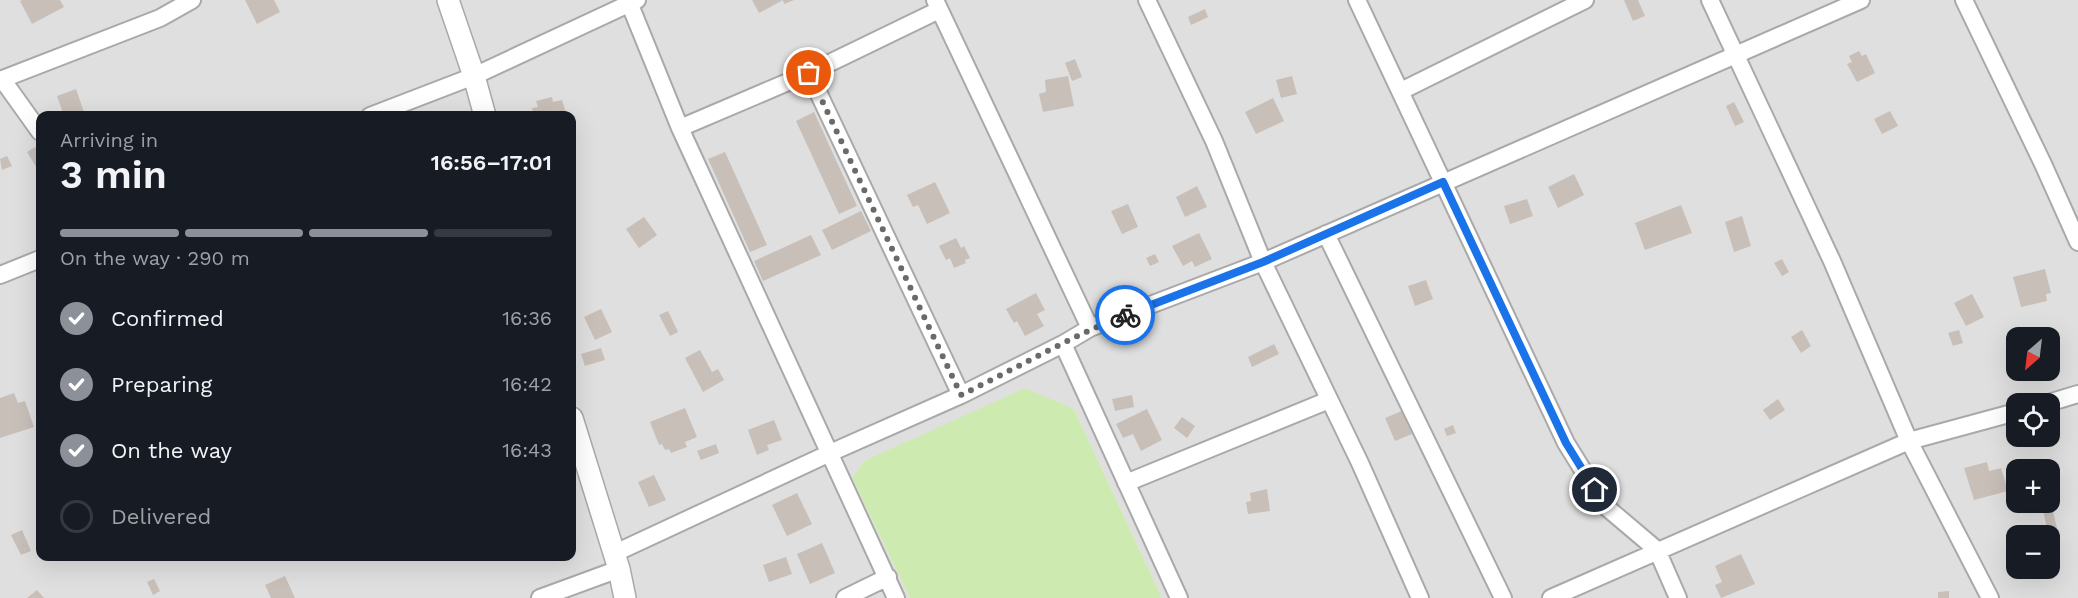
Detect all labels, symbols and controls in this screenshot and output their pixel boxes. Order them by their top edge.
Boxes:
pin [783,47,834,98]
icon: bag [792,56,825,89]
text: Arriving in [60,128,158,152]
text: 16:56–17:01 [431,150,552,175]
text: 3 min [60,152,167,197]
text: On the way · 290 m [60,246,250,270]
courier [1095,285,1155,345]
icon: bike [1109,299,1142,332]
icon: check [60,302,93,335]
text: Confirmed [111,306,224,331]
text: 16:36 [502,306,552,330]
north arrow [2006,327,2060,381]
map controls [2006,327,2060,579]
icon: check [60,368,93,401]
text: Preparing [111,372,212,397]
text: 16:42 [502,372,552,396]
button: locate [2006,393,2060,447]
icon: check [60,434,93,467]
text: On the way [111,438,232,463]
text: 16:43 [502,438,552,462]
button: + [2006,459,2060,513]
pin [1569,464,1620,515]
icon: home [1578,473,1611,506]
text: Delivered [111,504,211,529]
button: − [2006,525,2060,579]

